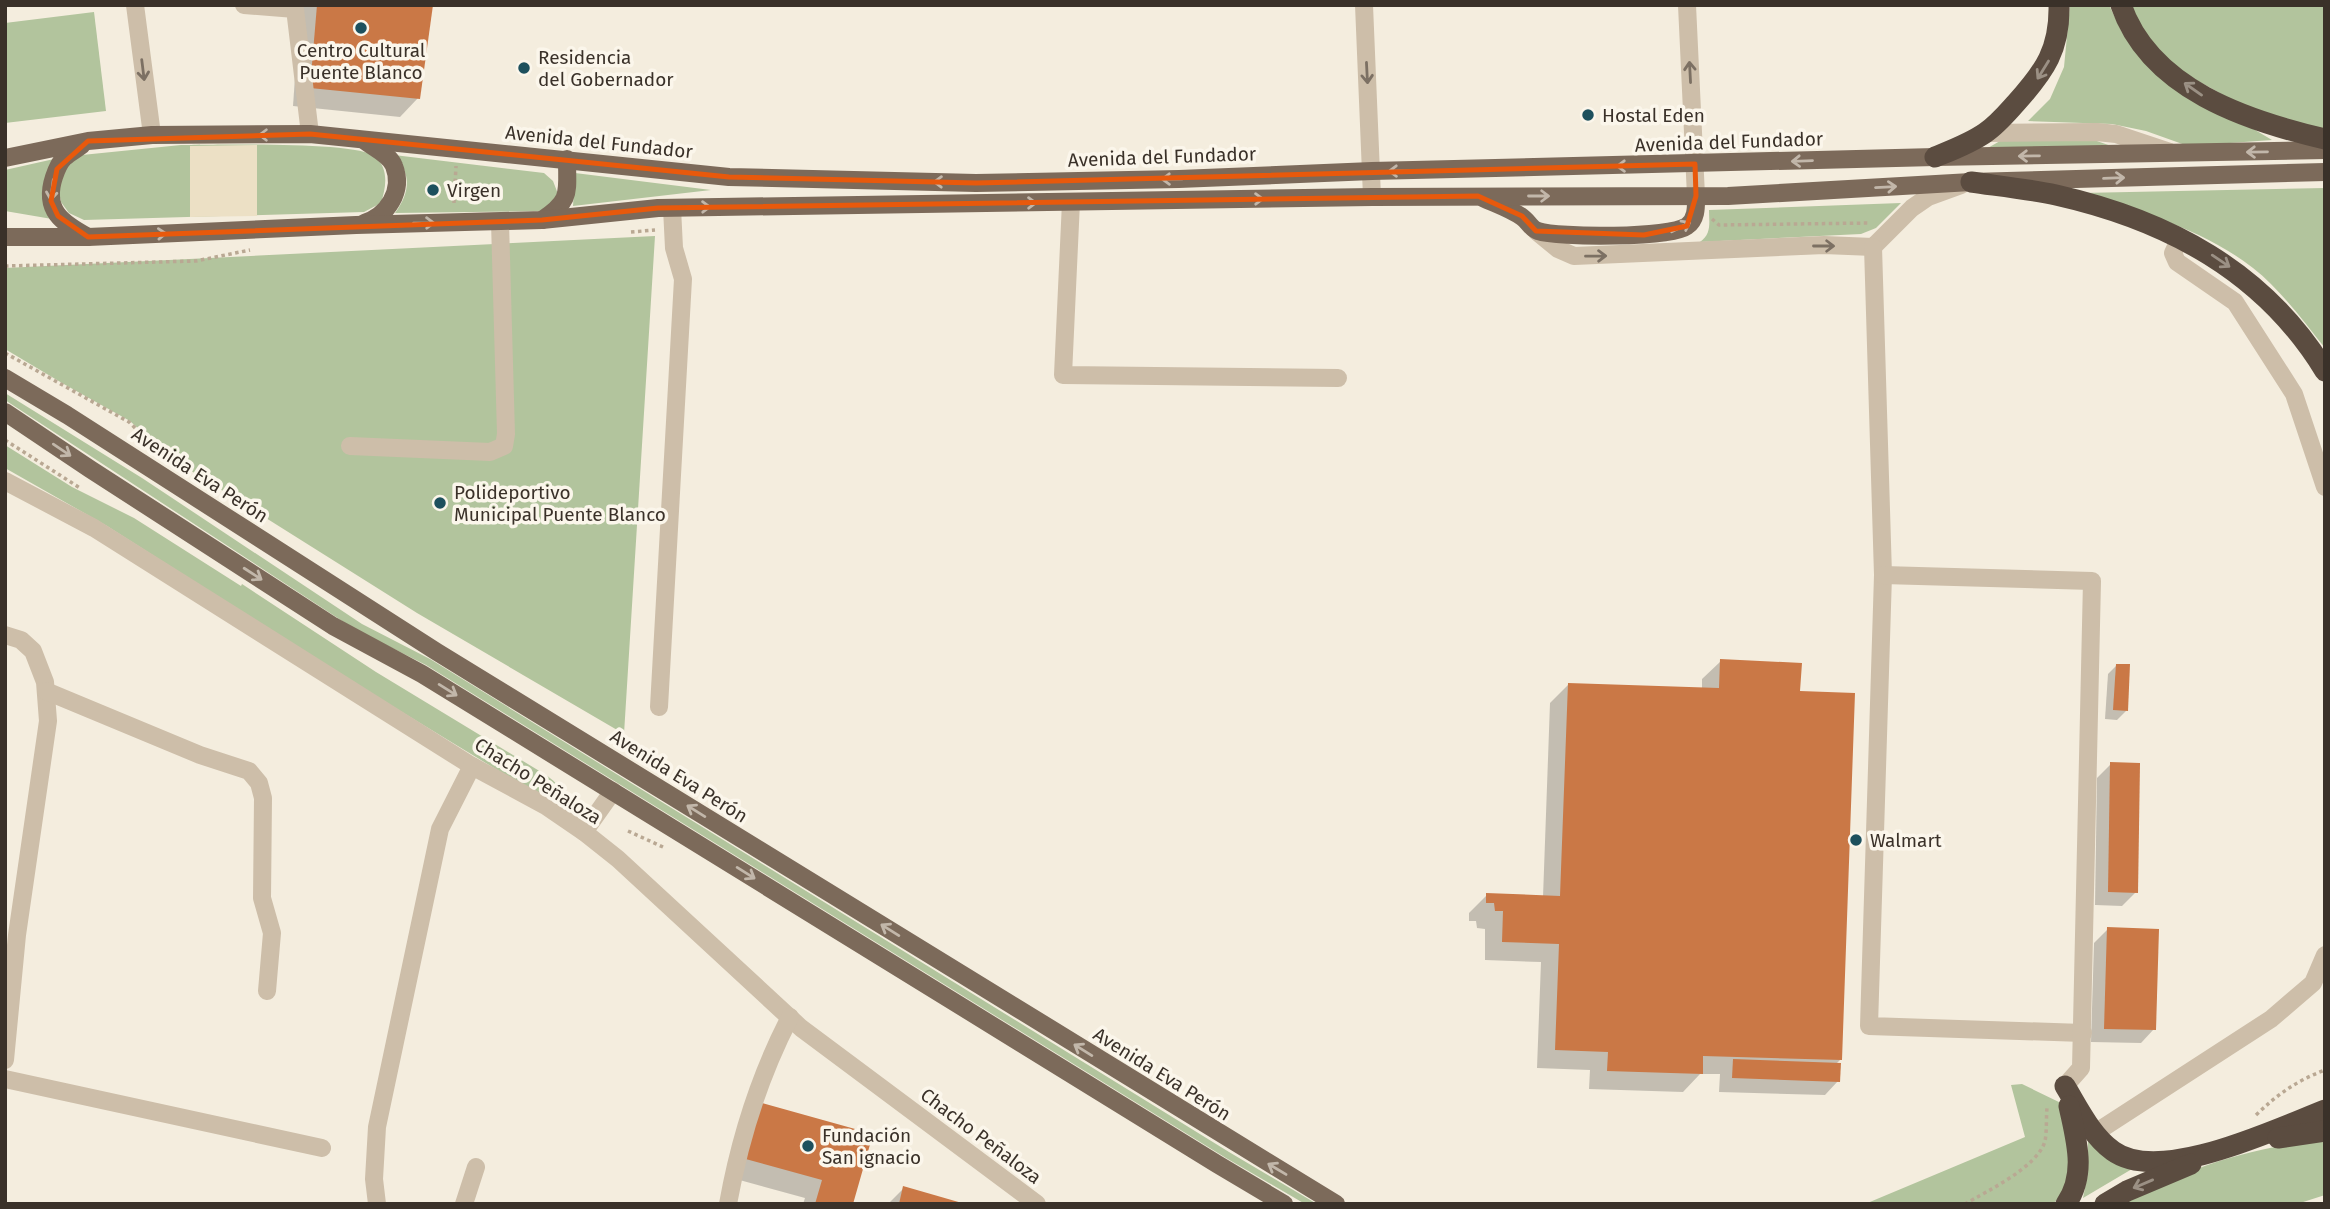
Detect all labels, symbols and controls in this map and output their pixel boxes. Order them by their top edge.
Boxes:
marker: Centro Cultural Puente Blanco [353,20,369,36]
place label: Centro Cultural Puente Blanco [297,39,426,84]
place label: Residencia del Gobernador [538,46,674,91]
one-way arrow [137,58,150,81]
one-way arrow [2035,59,2049,79]
marker: Residencia del Gobernador [516,60,532,76]
one-way arrow [1684,61,1697,84]
one-way arrow [1361,62,1374,85]
one-way arrow [2184,82,2203,96]
place label: Hostal Eden [1602,104,1705,127]
marker: Hostal Eden [1580,107,1596,123]
street label: Avenida del Fundador [504,121,695,163]
street label: Avenida del Fundador [1634,127,1824,157]
one-way arrow [258,128,281,142]
street label: Avenida del Fundador [1067,142,1257,172]
one-way arrow [2245,145,2268,159]
one-way arrow [2018,149,2041,163]
one-way arrow [1790,154,1813,168]
one-way arrow [1615,159,1638,173]
one-way arrow [1388,164,1411,177]
one-way arrow [2102,171,2125,185]
one-way arrow [1161,172,1184,186]
one-way arrow [933,175,956,189]
one-way arrow [46,178,59,201]
place label: Virgen [447,179,501,202]
one-way arrow [1874,180,1897,193]
marker: Virgen [425,182,441,198]
one-way arrow [1527,189,1550,203]
one-way arrow [1241,192,1264,206]
one-way arrow [1014,196,1037,210]
one-way arrow [688,201,711,214]
one-way arrow [413,217,436,230]
one-way arrow [1670,219,1690,233]
one-way arrow [145,227,168,240]
one-way arrow [1812,239,1835,253]
one-way arrow [1585,249,1608,263]
one-way arrow [2211,254,2230,269]
street label: Avenida Eva Perón [128,422,272,528]
one-way arrow [52,443,71,457]
place label: Polideportivo Municipal Puente Blanco [454,481,666,526]
marker: Polideportivo Municipal Puente Blanco [432,495,448,511]
one-way arrow [242,567,262,581]
one-way arrow [438,683,458,697]
street label: Avenida Eva Perón [606,724,752,828]
street label: Chacho Peñaloza [470,733,606,829]
one-way arrow [686,804,706,818]
place label: Walmart [1870,829,1942,852]
marker: Walmart [1848,832,1864,848]
one-way arrow [736,867,756,881]
one-way arrow [880,923,900,937]
street label: Avenida Eva Perón [1089,1022,1235,1126]
one-way arrow [1074,1042,1094,1056]
street label: Chacho Peñaloza [916,1083,1046,1189]
place label: Fundación San ignacio [822,1124,921,1169]
marker: Fundación San ignacio [800,1138,816,1154]
one-way arrow [1268,1161,1288,1175]
one-way arrow [2133,1178,2154,1191]

